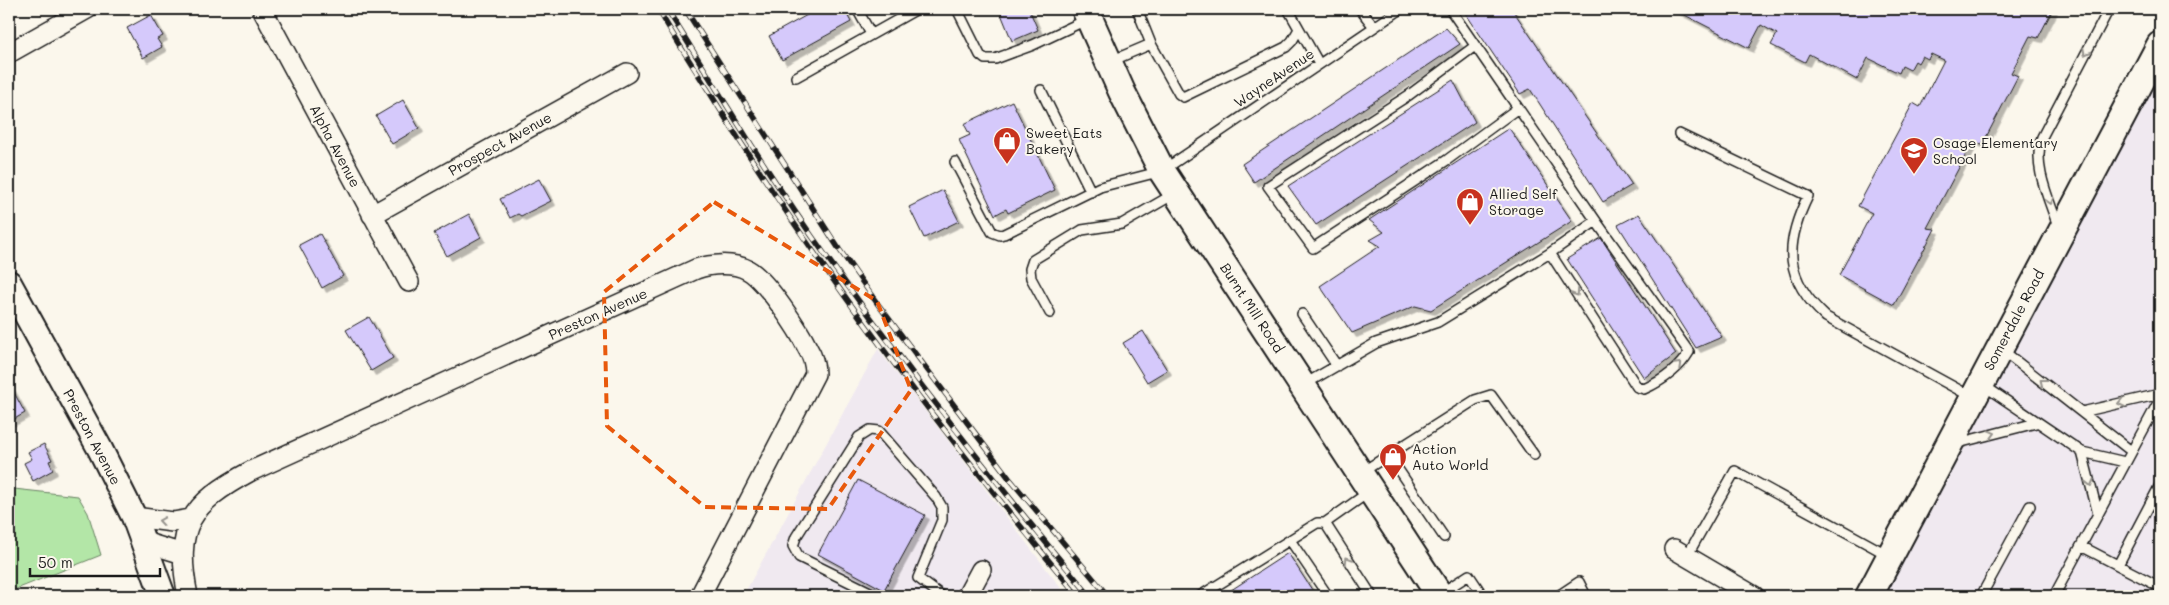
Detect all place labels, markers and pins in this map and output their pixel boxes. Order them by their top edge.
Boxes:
place label: Sweet Eats Bakery [1026,123,1102,158]
shop icon: Sweet Eats Bakery [992,126,1022,165]
place label: Osage Elementary School [1933,133,2058,168]
school or university icon: Osage Elementary School [1899,136,1929,175]
place label: Allied Self Storage [1489,184,1558,219]
shop icon: Allied Self Storage [1455,187,1485,226]
place label: Action Auto World [1412,439,1488,474]
shop icon: Action Auto World [1378,442,1408,481]

